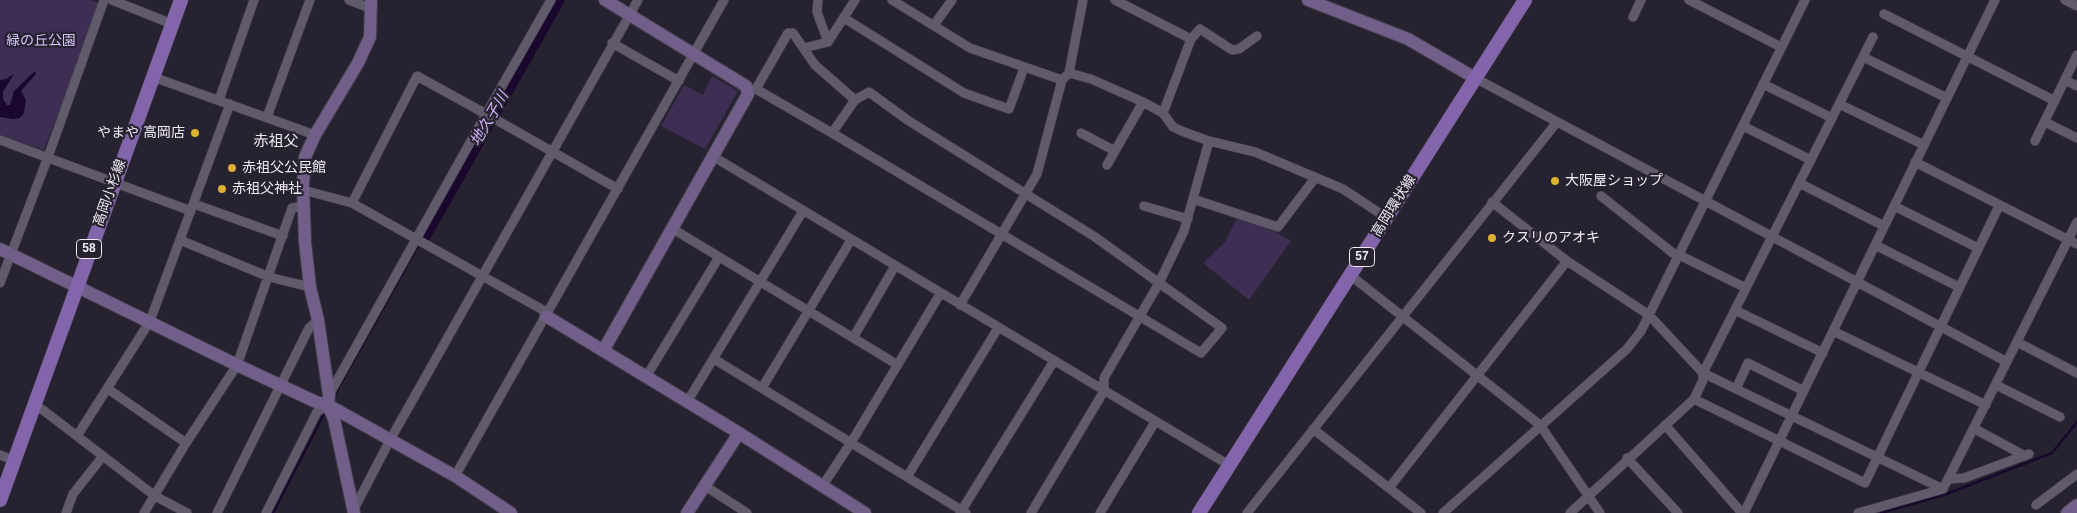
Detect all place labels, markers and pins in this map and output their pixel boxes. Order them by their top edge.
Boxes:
place label: やまや 高岡店 [97,125,185,141]
marker: やまや 高岡店 [189,127,201,139]
place label: 赤祖父公民館 [242,160,326,176]
marker: 赤祖父公民館 [226,162,238,174]
place label: 大阪屋ショップ [1565,173,1663,189]
marker: 大阪屋ショップ [1549,175,1561,187]
place label: 赤祖父神社 [232,181,302,197]
marker: 赤祖父神社 [216,183,228,195]
place label: クスリのアオキ [1502,230,1600,246]
marker: クスリのアオキ [1486,232,1498,244]

